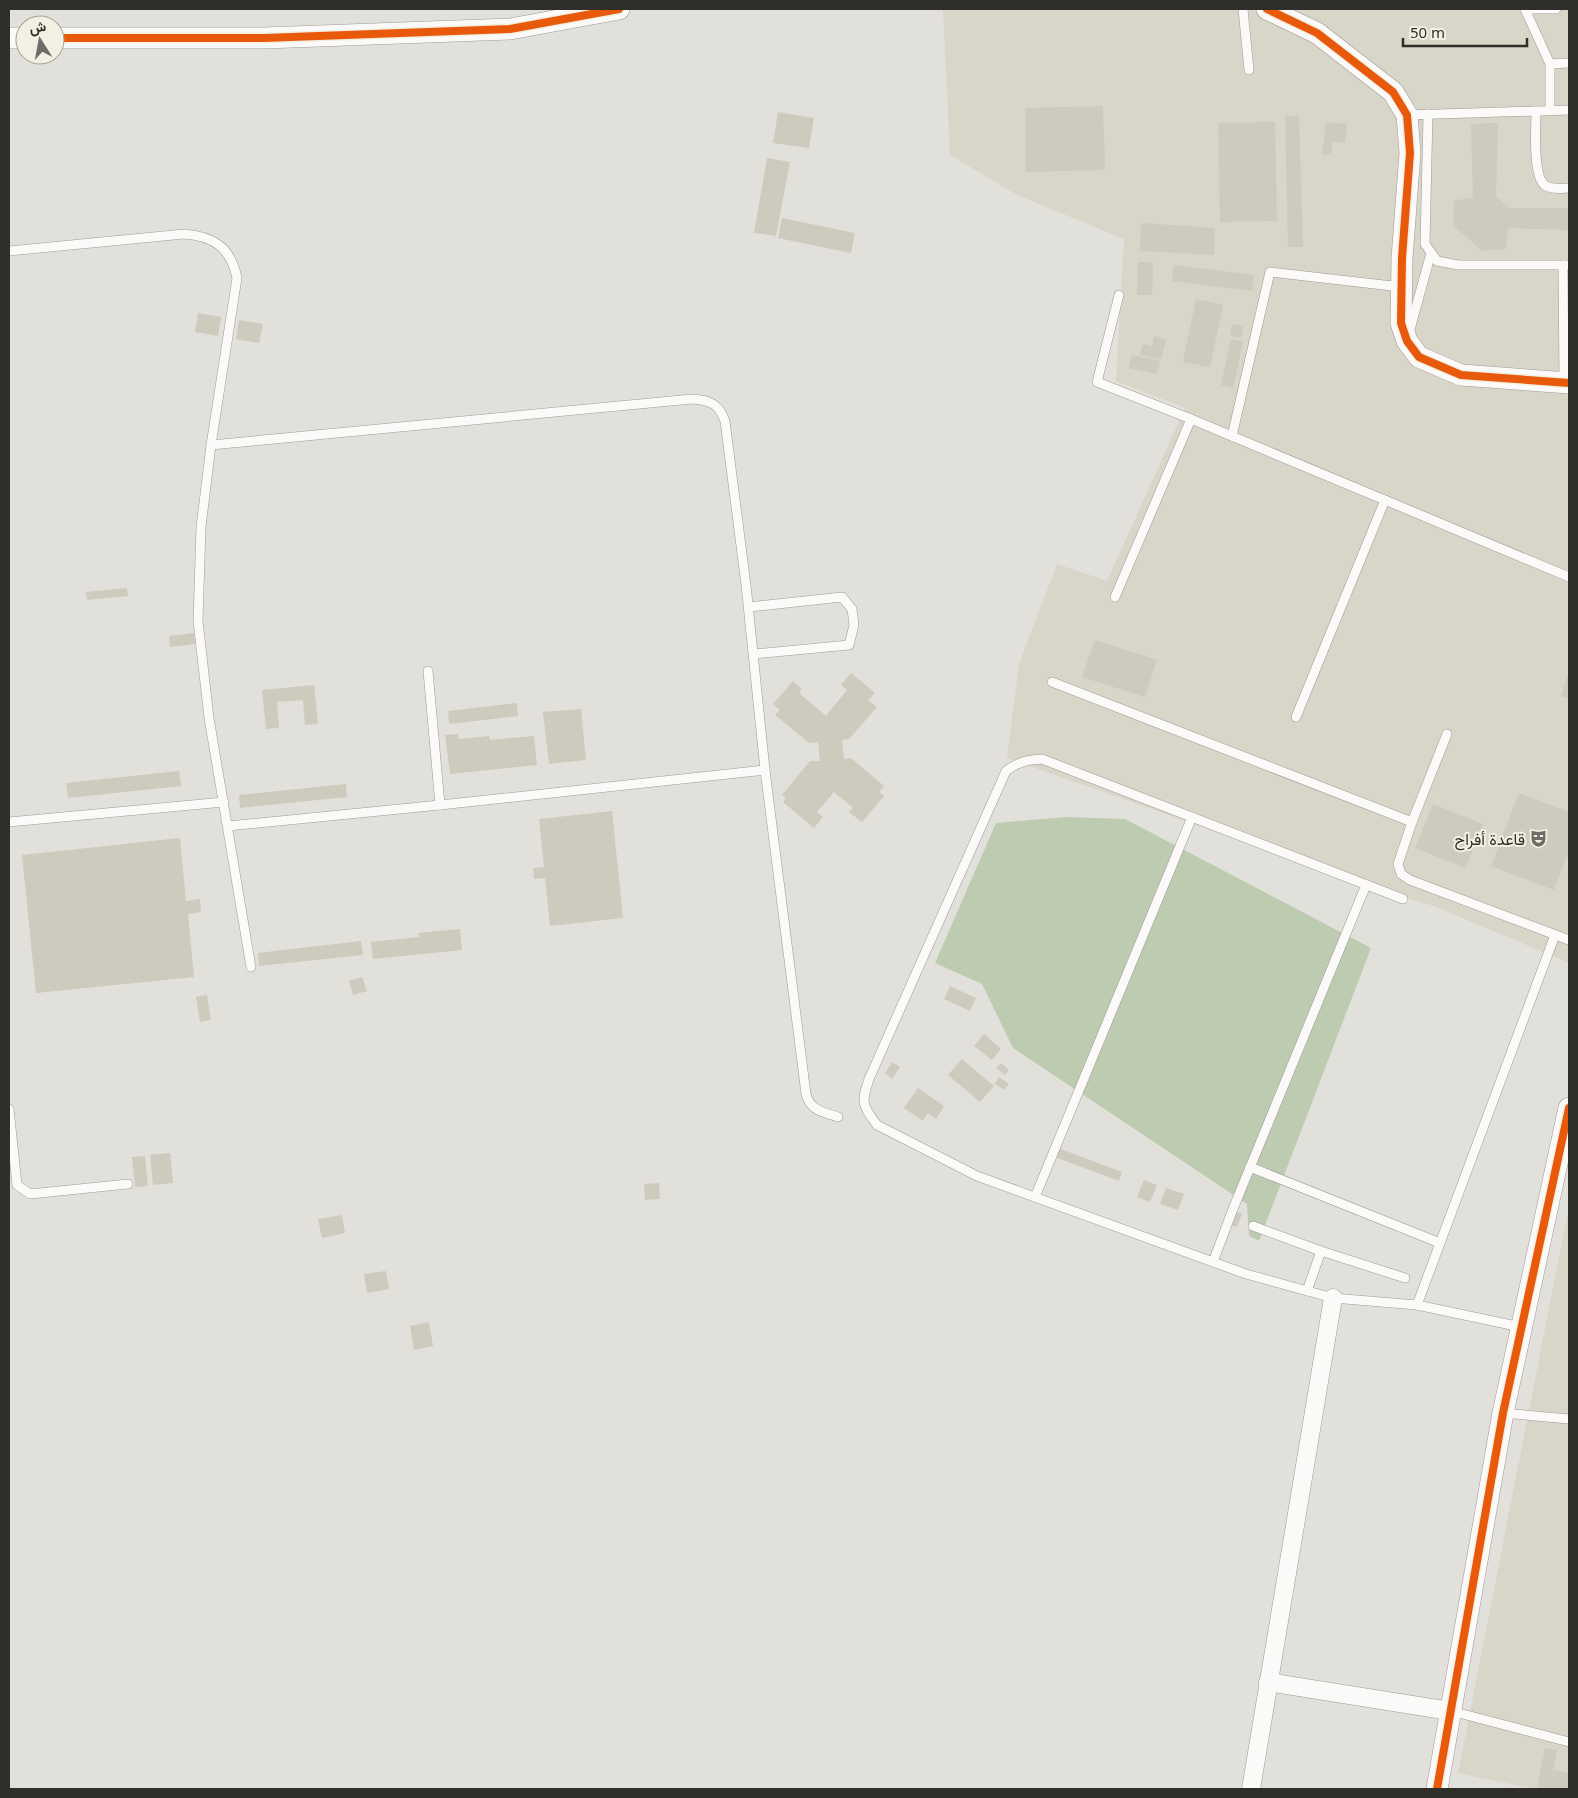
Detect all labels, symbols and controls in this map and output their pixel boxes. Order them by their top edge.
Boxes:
north arrow [15,15,65,65]
scale bar [1403,15,1527,47]
text: ش [27,16,48,38]
text: 50 m [1410,22,1445,42]
place label: قاعدة أفراح [1455,828,1525,851]
theatre icon: قاعدة أفراح [1529,829,1549,849]

